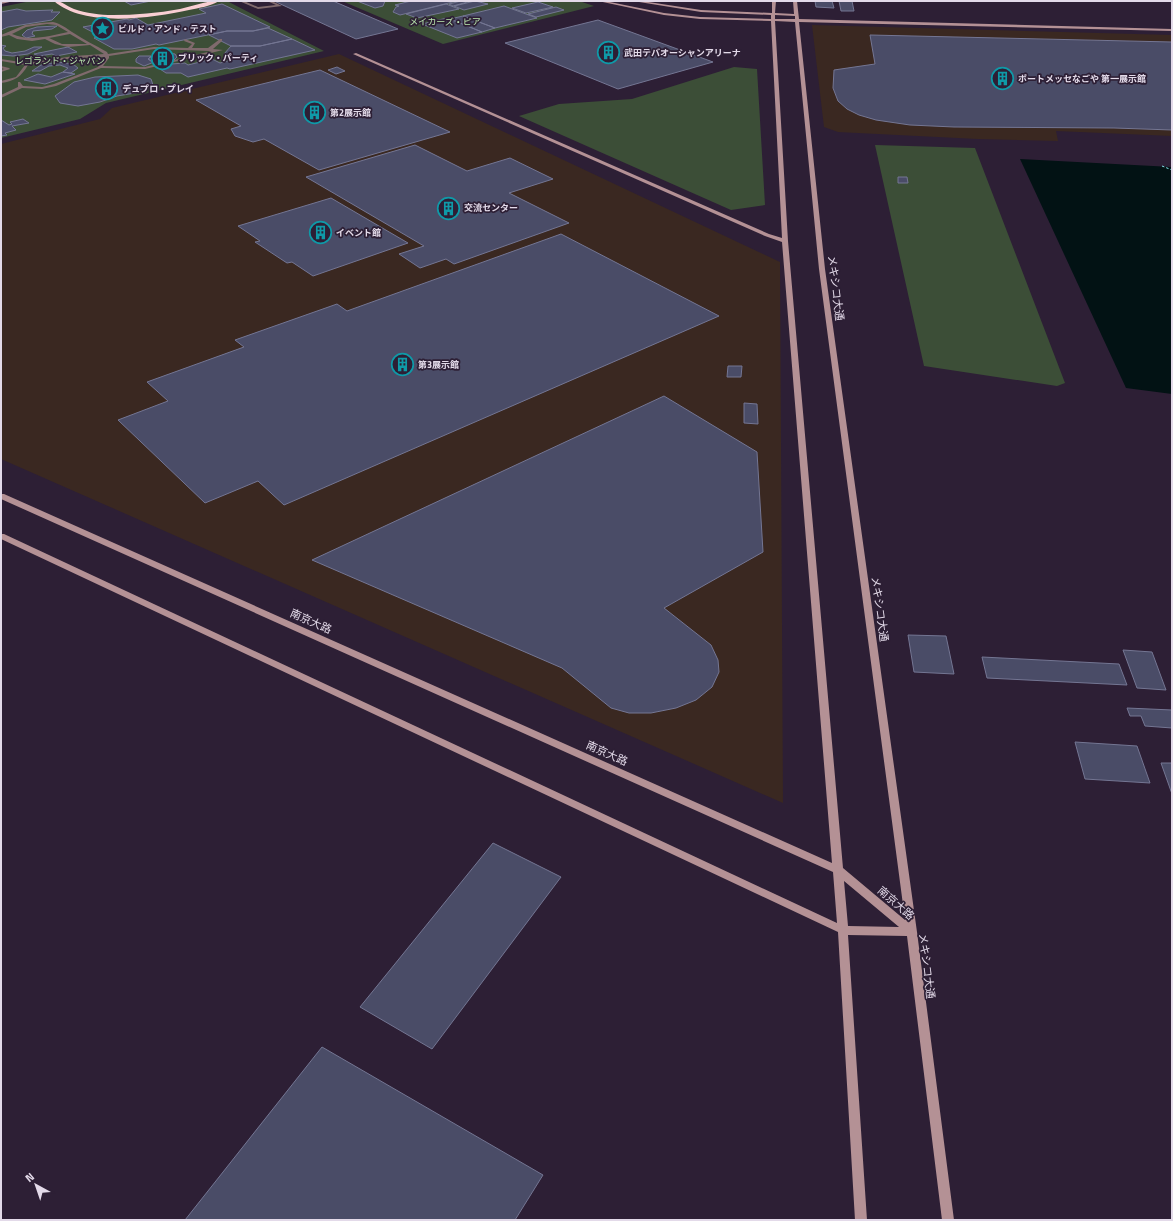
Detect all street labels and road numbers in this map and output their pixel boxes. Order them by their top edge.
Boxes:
street label: メキシコ大通 [824,254,848,322]
street label: メキシコ大通 [867,575,893,643]
street label: 南京大路 [288,605,334,637]
street label: 南京大路 [584,737,630,769]
street label: 南京大路 [874,883,918,923]
street label: メキシコ大通 [915,932,939,1000]

